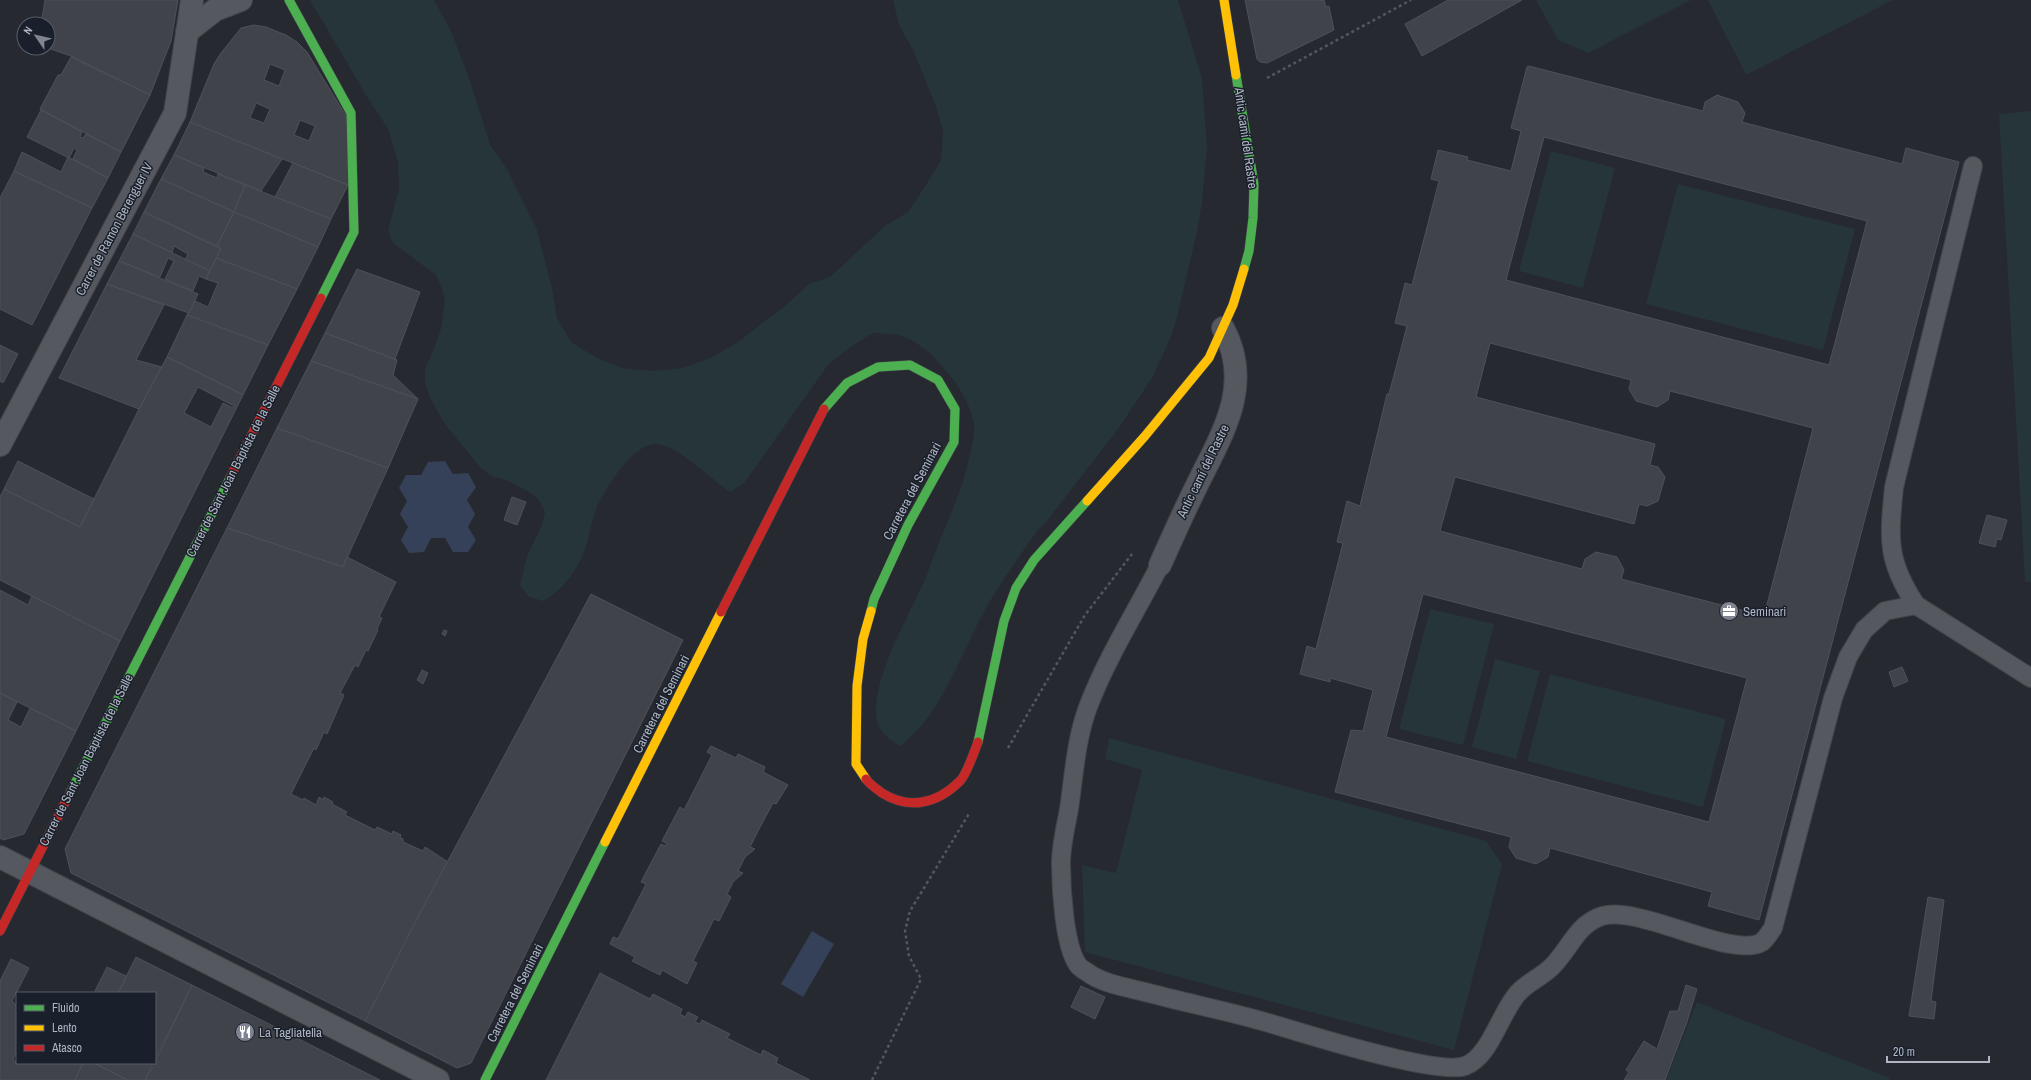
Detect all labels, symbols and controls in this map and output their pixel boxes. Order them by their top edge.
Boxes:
north arrow [16,16,56,56]
text: N [20,24,35,37]
street label: Antic camí del Rastre [1230,85,1262,190]
street label: Carrer de Ramon Berenguer IV [72,160,156,298]
street label: Carrer de Sant Joan Baptista de la Salle [182,382,284,560]
street label: Antic camí del Rastre [1173,421,1233,521]
street label: Carretera del Seminari [879,439,945,543]
office icon: Seminari [1718,600,1740,622]
place label: Seminari [1743,603,1786,620]
street label: Carretera del Seminari [629,652,693,756]
street label: Carrer de Sant Joan Baptista de la Salle [35,671,137,849]
street label: Carretera del Seminari [483,941,547,1045]
legend [16,992,156,1064]
text: Fluido [52,1000,79,1016]
text: Lento [52,1020,77,1036]
restaurant icon: La Tagliatella [234,1021,256,1043]
place label: La Tagliatella [259,1024,322,1041]
scale bar [1887,1038,1989,1064]
text: Atasco [51,1040,82,1056]
text: 20 m [1893,1044,1915,1060]

